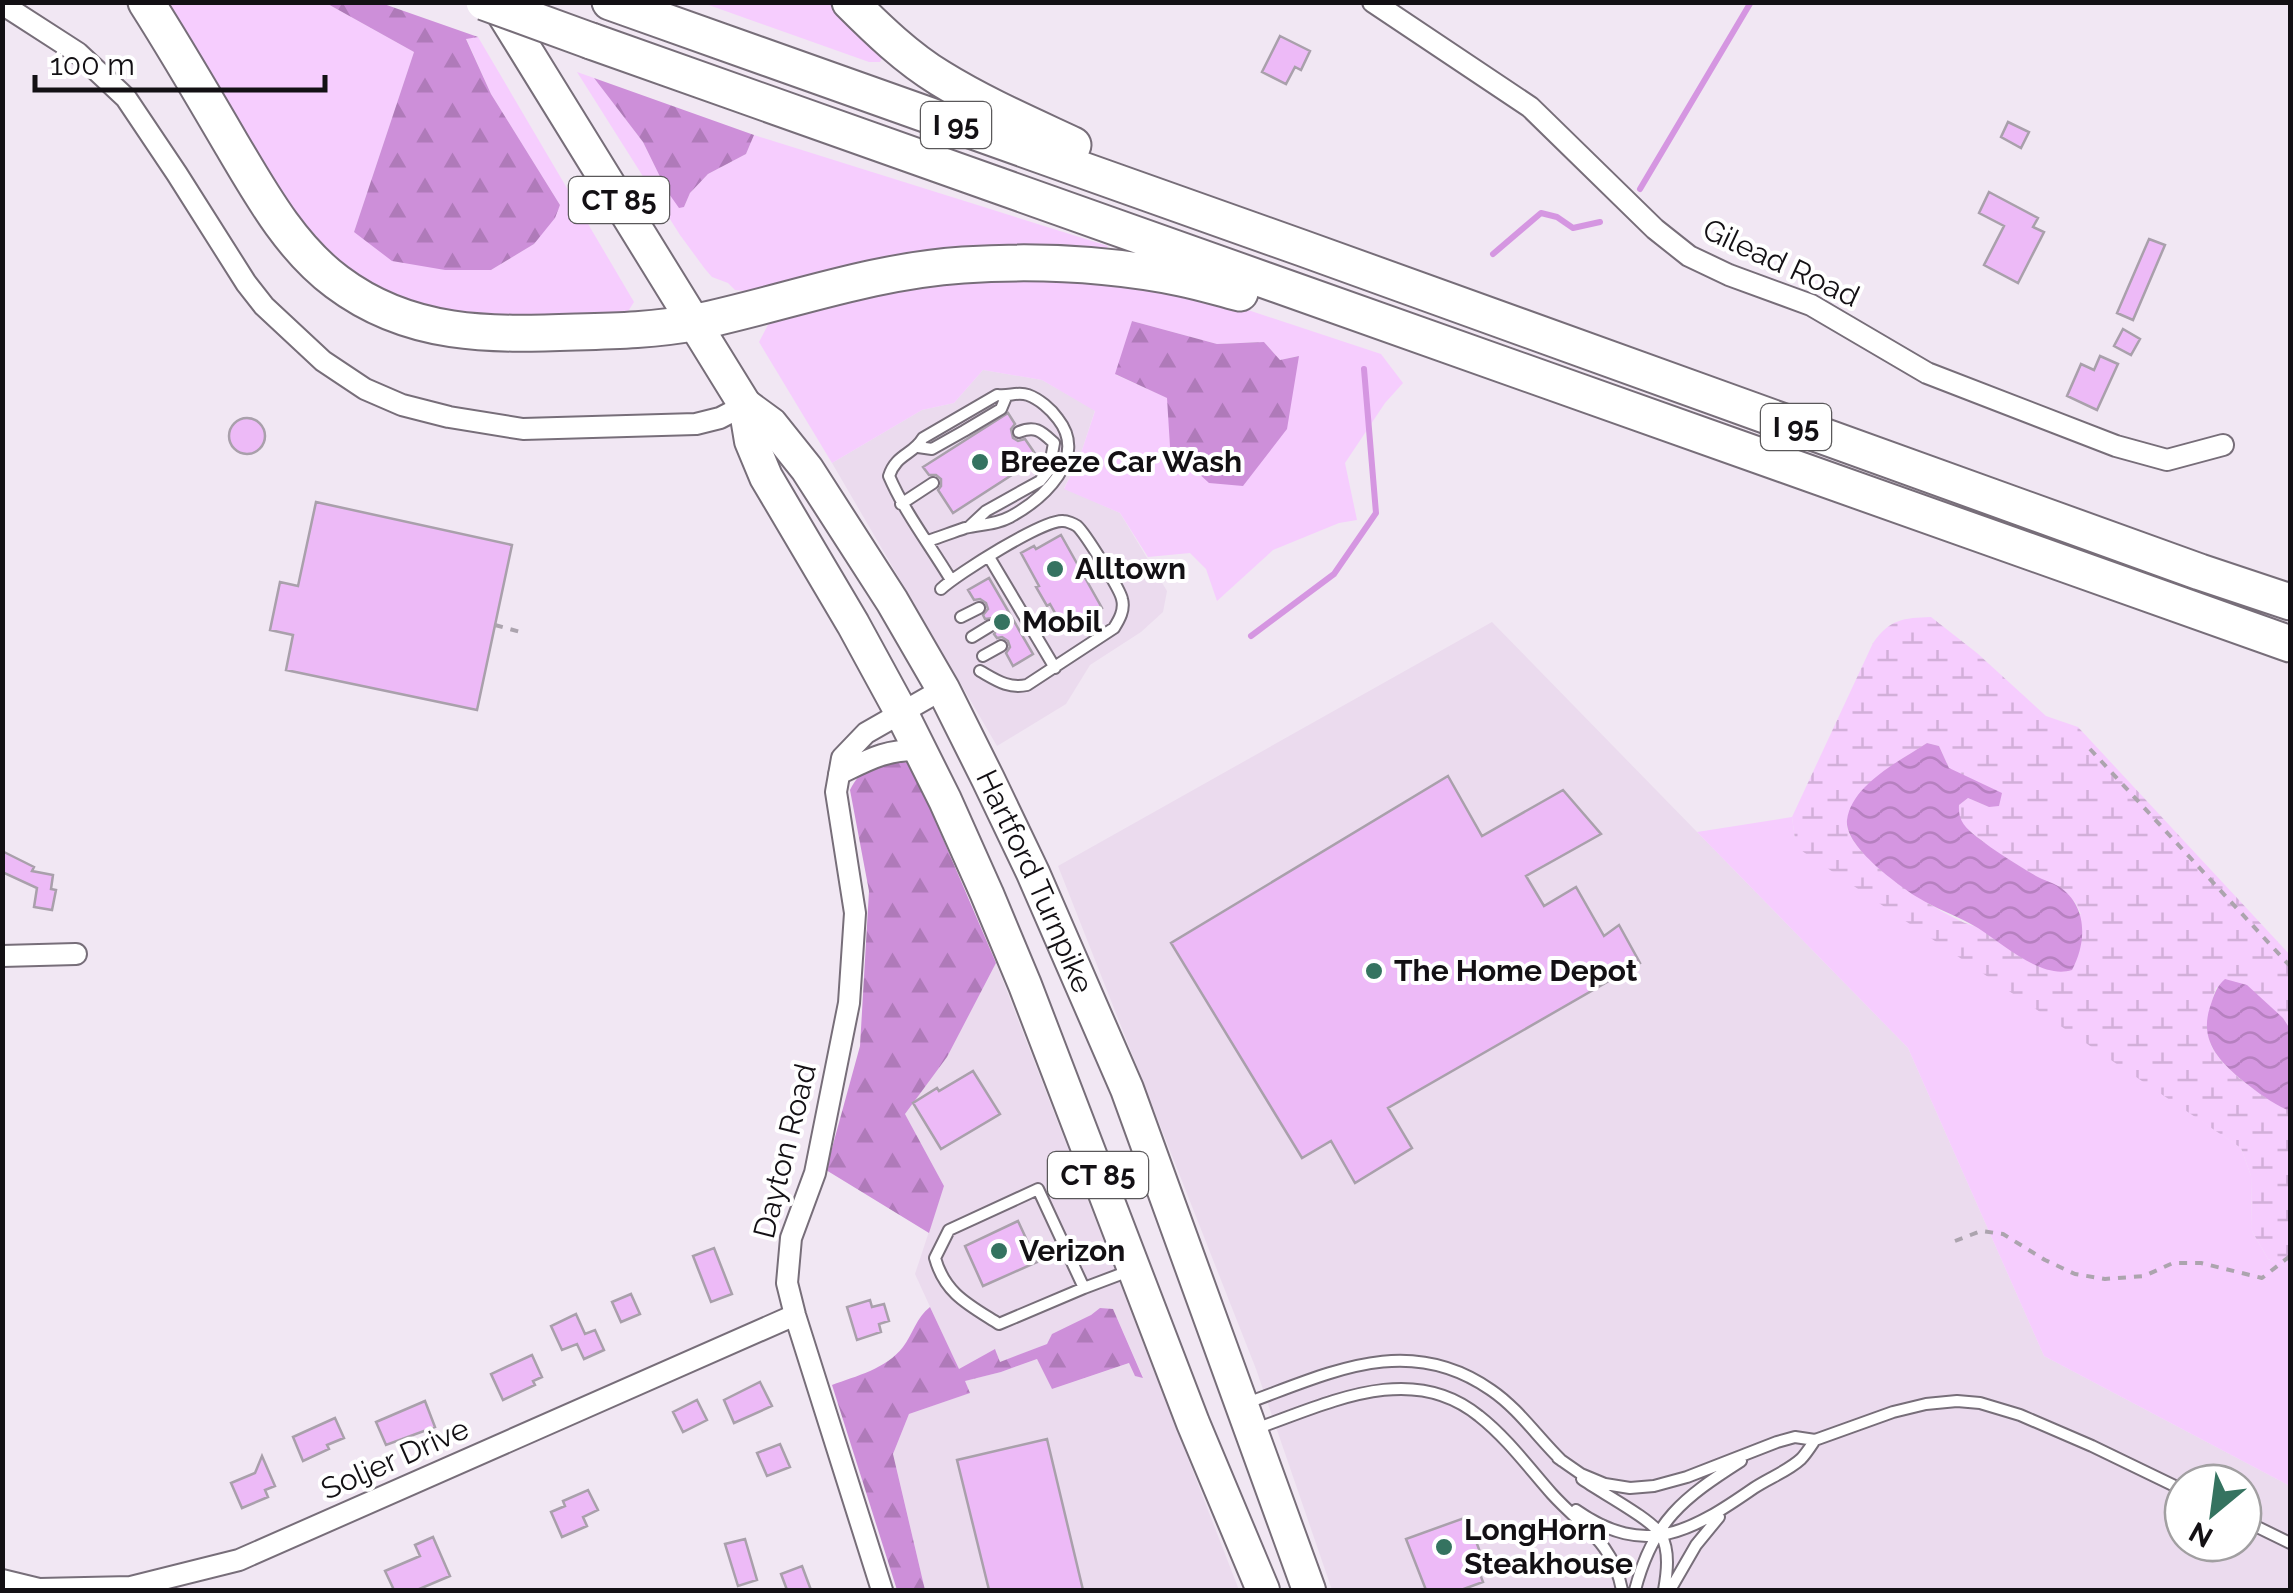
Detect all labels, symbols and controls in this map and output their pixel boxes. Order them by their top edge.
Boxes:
scale bar [35,30,325,92]
text: 100 m [50,47,135,82]
road number: I 95 [921,102,991,148]
road number: CT 85 [569,177,669,223]
street label: Gilead Road [1697,211,1865,314]
road number: I 95 [1761,404,1831,450]
place label: Breeze Car Wash [1000,444,1242,479]
marker: Breeze Car Wash [969,451,991,473]
place label: Alltown [1075,551,1186,586]
marker: Alltown [1044,558,1066,580]
place label: Mobil [1022,604,1103,639]
marker: Mobil [991,611,1013,633]
street label: Hartford Turnpike [969,764,1101,998]
place label: The Home Depot [1394,953,1638,988]
marker: The Home Depot [1363,960,1385,982]
street label: Dayton Road [746,1060,823,1242]
road number: CT 85 [1048,1152,1148,1198]
place label: Verizon [1019,1233,1125,1268]
marker: Verizon [988,1240,1010,1262]
street label: Soljer Drive [316,1410,474,1507]
north arrow [2163,1463,2263,1563]
place label: LongHorn Steakhouse [1464,1512,1633,1581]
text: N [2184,1515,2218,1554]
marker: LongHorn Steakhouse [1433,1536,1455,1558]

